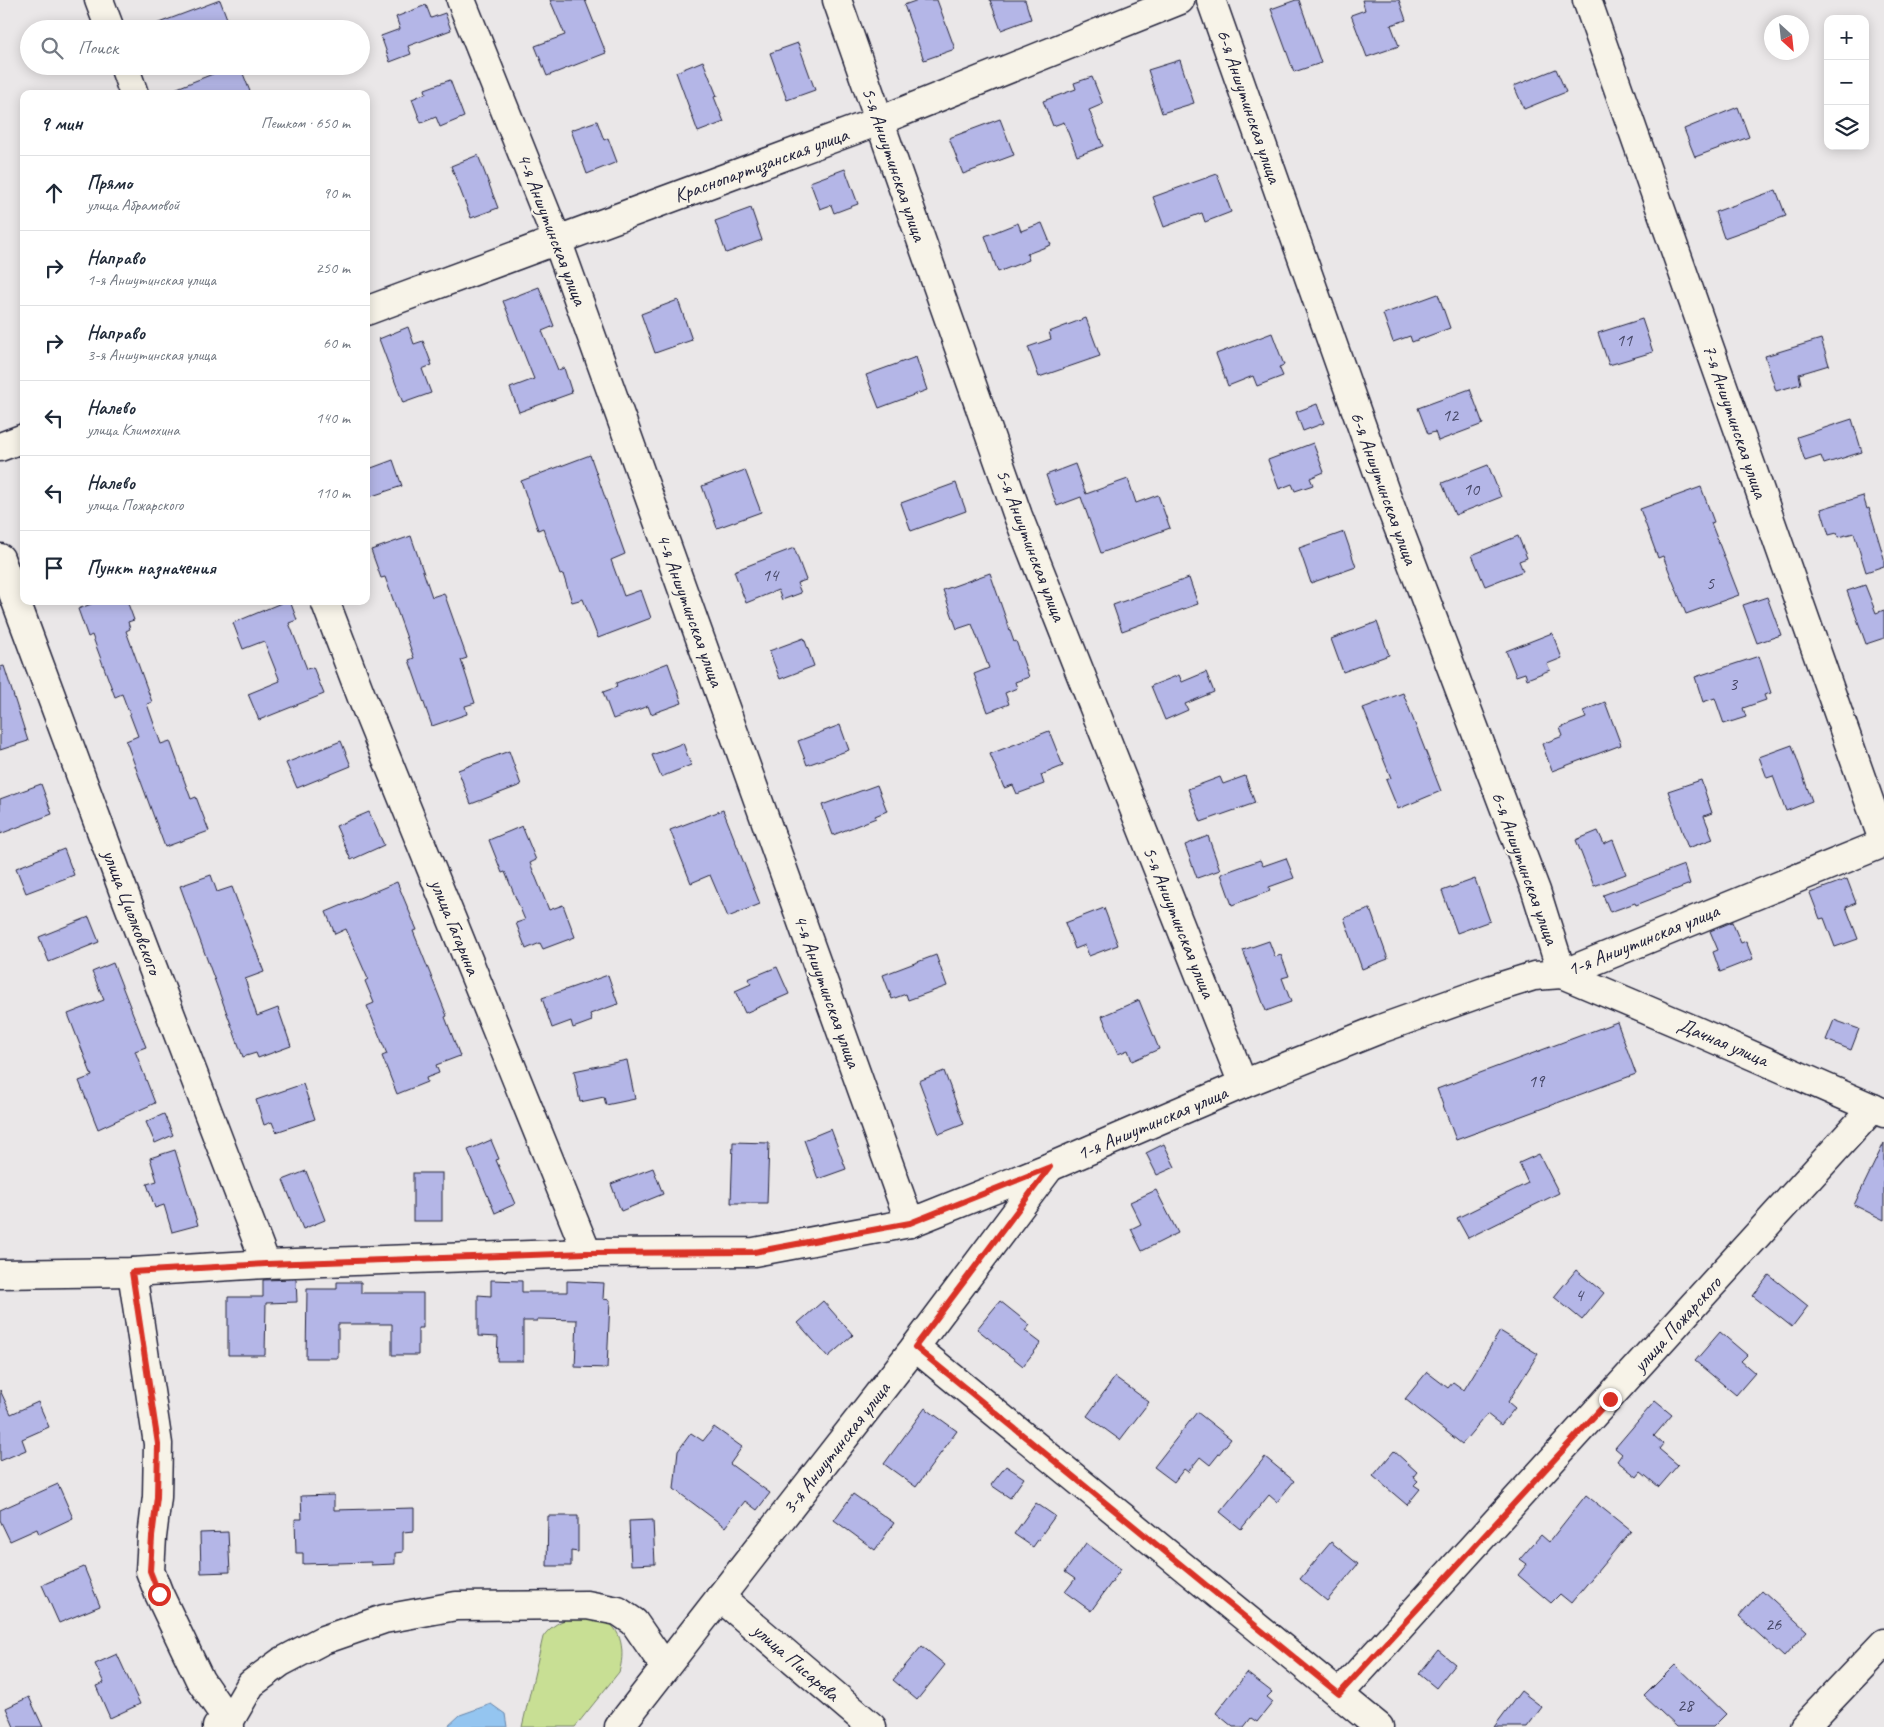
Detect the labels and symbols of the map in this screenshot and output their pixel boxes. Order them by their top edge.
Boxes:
north arrow [1764,15,1809,60]
street label: 6-я Аншутинская улица [1211,26,1288,188]
street label: 5-я Аншутинская улица [856,84,933,246]
street label: Краснопартизанская улица [670,121,853,209]
street label: 4-я Аншутинская улица [511,149,593,311]
house number: 11 [1616,329,1633,351]
street label: 7-я Аншутинская улица [1697,341,1774,503]
house number: 12 [1442,404,1460,426]
street label: 6-я Аншутинская улица [1345,408,1424,570]
street label: 5-я Аншутинская улица [990,465,1072,627]
house number: 10 [1463,478,1481,500]
street label: 4-я Аншутинская улица [651,530,730,692]
house number: 14 [762,564,780,586]
house number: 5 [1706,572,1715,594]
house number: 3 [1729,673,1739,695]
street label: 6-я Аншутинская улица [1486,788,1565,950]
street label: 5-я Аншутинская улица [1137,843,1221,1003]
street label: улица Циолковского [96,845,168,980]
street label: улица Гагарина [424,874,486,980]
street label: 1-я Аншутинская улица [1564,898,1724,982]
street label: 4-я Аншутинская улица [788,911,867,1073]
street label: Дачная улица [1674,1012,1774,1073]
house number: 19 [1528,1070,1546,1092]
street label: 1-я Аншутинская улица [1073,1079,1233,1166]
street label: улица Пожарского [1627,1270,1727,1378]
house number: 4 [1575,1284,1585,1306]
street label: 3-я Аншутинская улица [777,1375,897,1519]
route end [1599,1388,1622,1411]
route start [148,1583,171,1606]
house number: 26 [1765,1613,1782,1635]
street label: улица Писарева [747,1617,845,1707]
house number: 28 [1677,1694,1695,1716]

